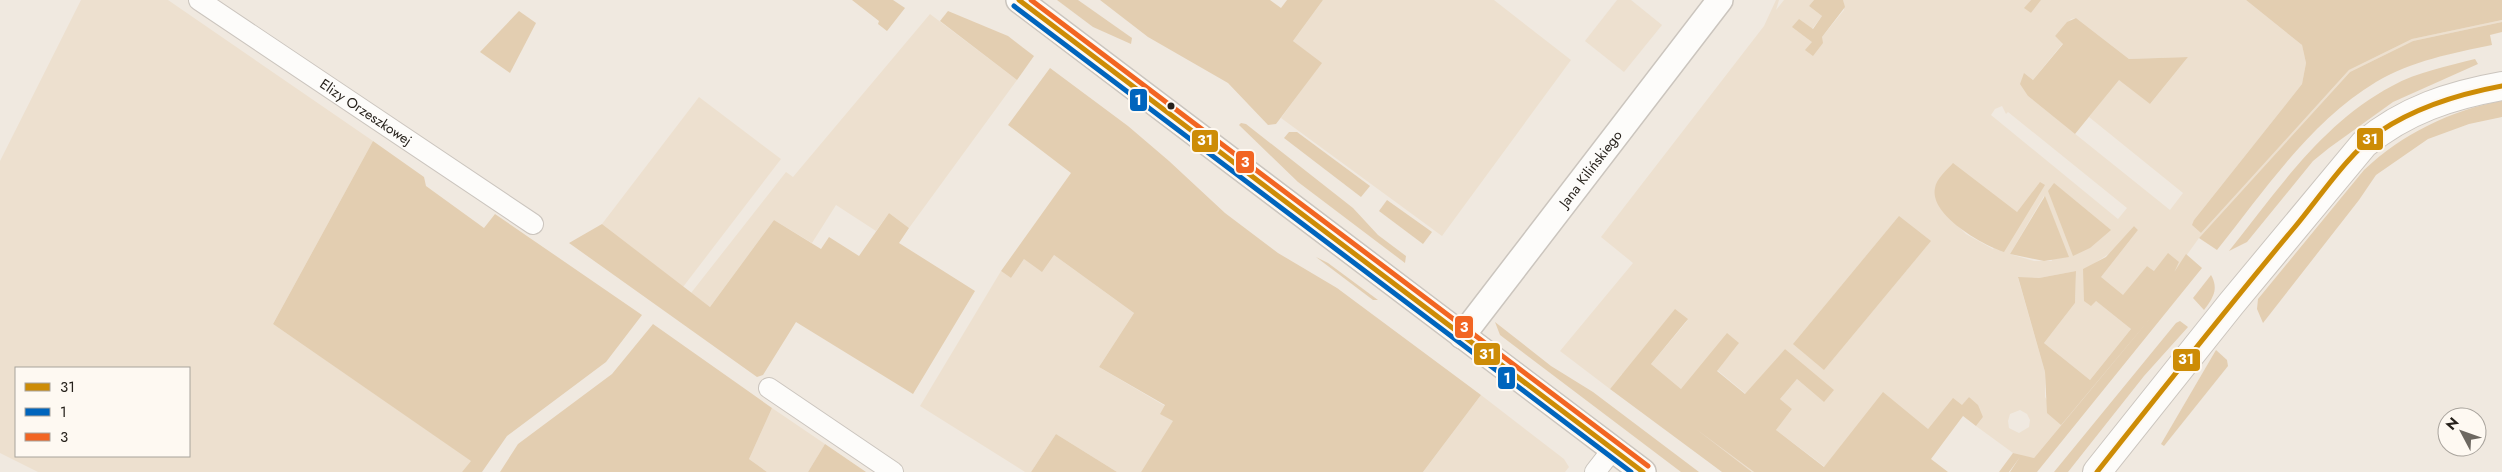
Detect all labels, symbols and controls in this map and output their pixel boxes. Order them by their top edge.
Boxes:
street label: Elizy Orzeszkowej [316,74,416,150]
line badge: 1 [1129,88,1148,112]
text: 1 [1134,90,1142,110]
unlabelled marker [1166,101,1176,111]
street label: Jana Kilińskiego [1553,126,1627,213]
line badge: 31 [2356,127,2384,151]
line badge: 31 [1191,129,1219,153]
text: 31 [2362,129,2378,149]
text: 31 [1197,130,1213,150]
line badge: 3 [1235,150,1255,174]
text: 3 [1241,152,1250,172]
line badge: 3 [1454,315,1474,339]
text: 3 [1460,317,1469,337]
line badge: 31 [1473,342,1501,366]
text: 31 [1479,344,1495,364]
line badge: 31 [2172,348,2201,372]
text: 31 [2178,349,2194,369]
line badge: 1 [1497,366,1516,390]
legend [15,367,190,457]
text: 1 [1503,368,1511,388]
text: 31 [60,376,75,398]
text: 1 [60,401,67,423]
north arrow [2437,407,2487,457]
text: N [2441,413,2463,434]
text: 3 [60,426,68,448]

